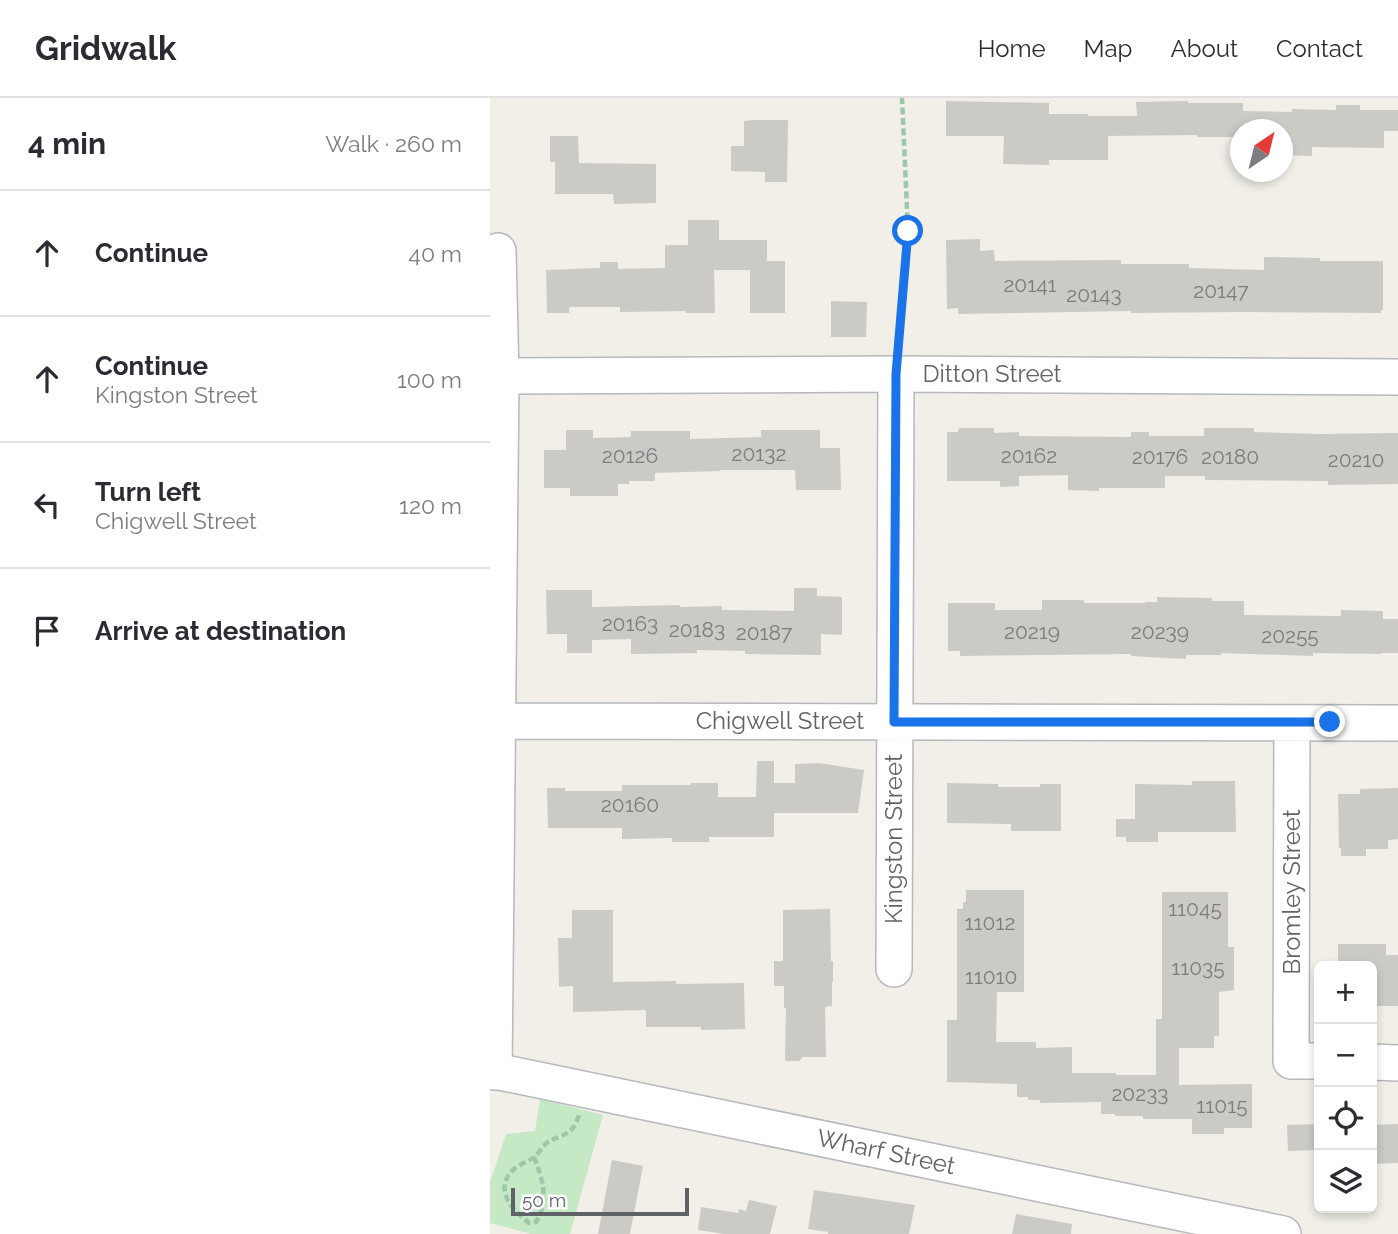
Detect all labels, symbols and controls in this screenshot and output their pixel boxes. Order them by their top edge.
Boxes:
text: Gridwalk [35,29,176,68]
text: Home [978,34,1046,63]
text: Map [1084,34,1132,63]
text: About [1170,34,1238,63]
text: Contact [1276,34,1363,63]
north arrow [1230,119,1293,182]
text: 4 min [28,126,106,161]
text: Walk · 260 m [325,130,462,157]
route start [892,215,923,246]
icon: ahead [28,234,66,272]
text: Continue [95,238,208,268]
text: 40 m [408,240,462,267]
house number: 20141 [1003,272,1057,297]
house number: 20147 [1193,278,1249,303]
house number: 20143 [1066,282,1122,307]
text: Continue [95,351,208,381]
street label: Ditton Street [922,359,1062,388]
icon: ahead [28,360,66,398]
text: 100 m [397,366,462,393]
text: Kingston Street [95,381,258,408]
house number: 20132 [732,441,786,466]
house number: 20126 [602,443,658,468]
house number: 20162 [1001,443,1057,468]
house number: 20176 [1132,444,1188,469]
house number: 20180 [1201,444,1259,469]
house number: 20210 [1328,447,1384,472]
text: Turn left [95,477,201,507]
icon: left [28,486,66,524]
text: 120 m [399,492,462,519]
text: Chigwell Street [95,507,257,534]
house number: 20163 [602,611,658,636]
icon: arrive [28,612,66,650]
text: Arrive at destination [95,616,346,646]
house number: 20183 [669,617,725,642]
house number: 20219 [1004,619,1060,644]
house number: 20239 [1131,619,1189,644]
house number: 20187 [736,620,793,645]
house number: 20255 [1261,623,1319,648]
street label: Chigwell Street [696,706,864,735]
route end [1314,706,1345,737]
street label: Kingston Street [879,754,908,924]
house number: 20160 [601,792,659,817]
street label: Bromley Street [1277,809,1306,975]
house number: 11045 [1168,896,1222,921]
house number: 11012 [965,910,1015,935]
house number: 11035 [1171,955,1225,980]
map controls [1314,961,1377,1213]
button: + [1314,961,1377,1024]
house number: 11010 [965,964,1017,989]
button: − [1314,1024,1377,1087]
house number: 20233 [1111,1081,1169,1106]
button: locate [1314,1087,1377,1150]
house number: 11015 [1196,1093,1248,1118]
street label: Wharf Street [814,1123,958,1180]
button: layers [1314,1150,1377,1213]
scale bar [511,1185,690,1217]
text: 50 m [522,1189,566,1211]

